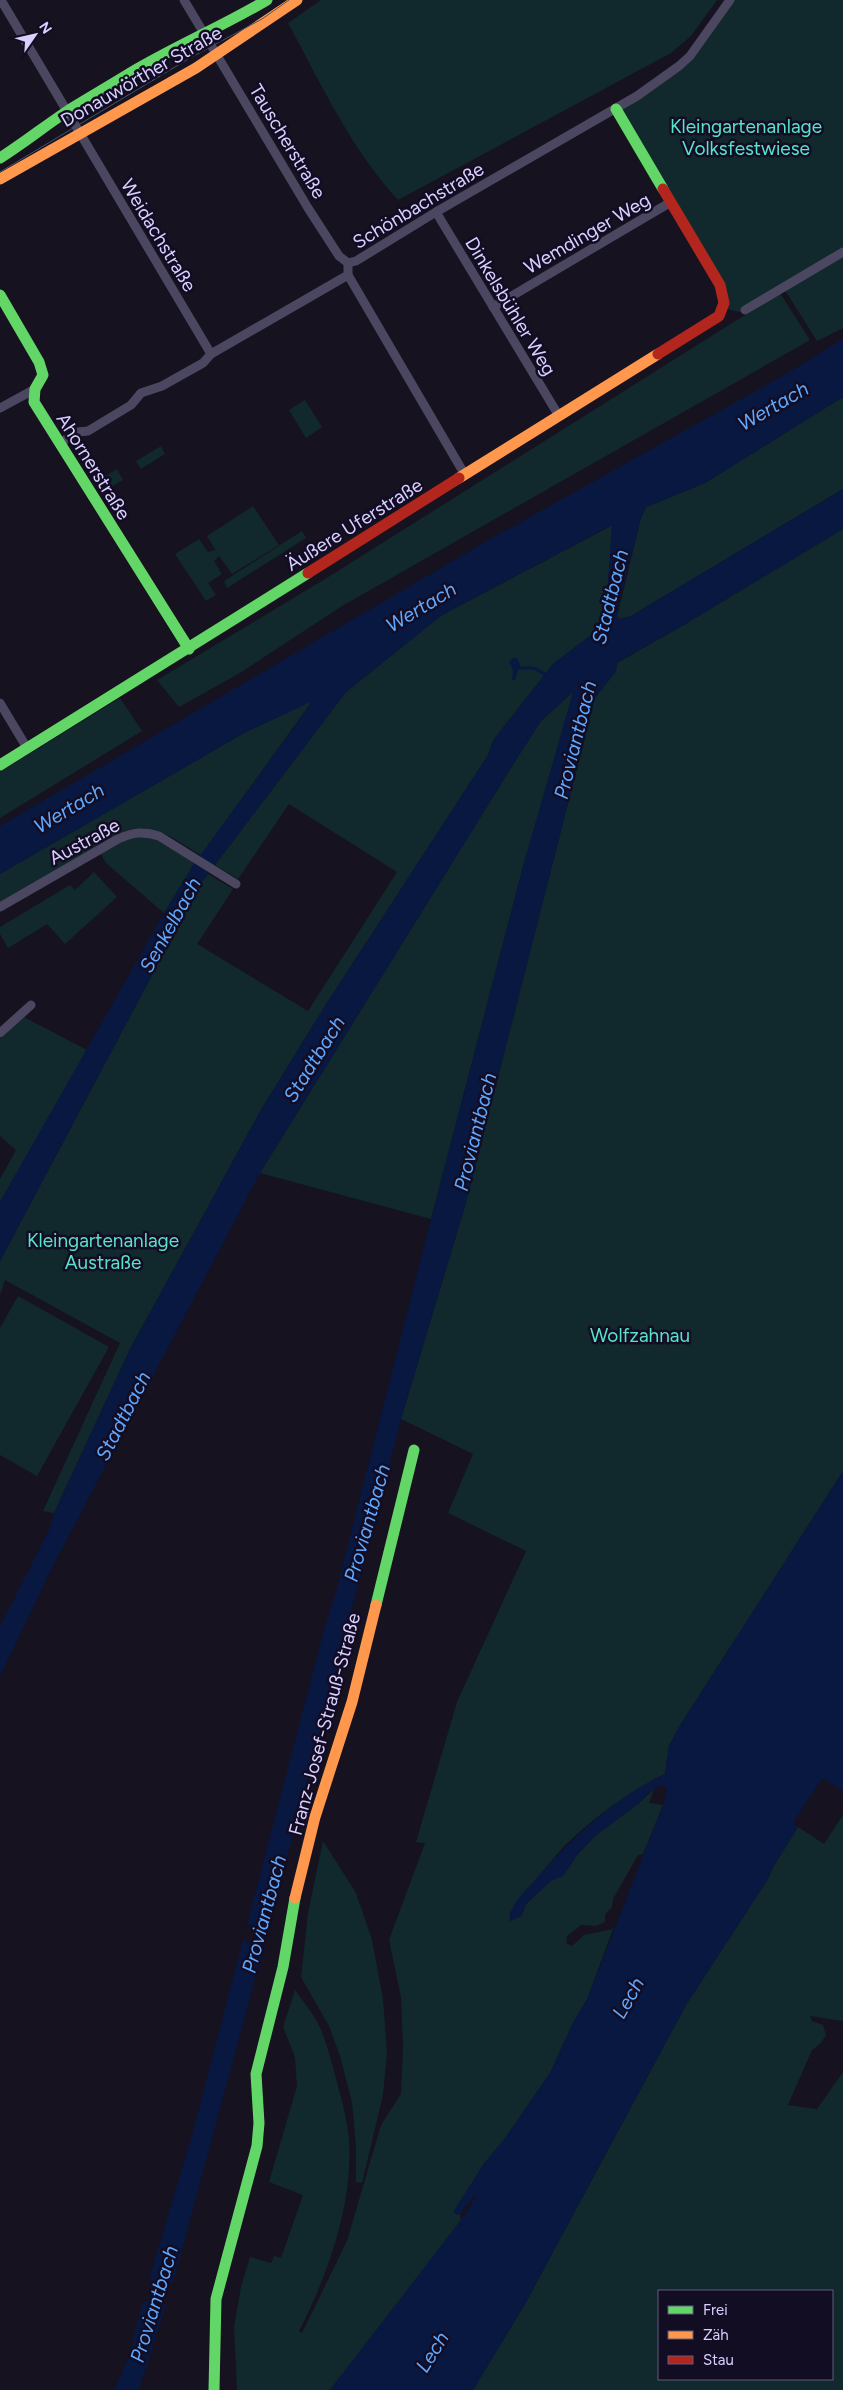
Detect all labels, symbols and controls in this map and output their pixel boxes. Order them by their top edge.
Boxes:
north arrow [10,10,60,60]
text: N [35,19,55,37]
street label: Donauwörther Straße [57,21,226,132]
street label: Tauscherstraße [244,80,331,203]
park label: Kleingartenanlage Volksfestwiese [670,115,822,160]
street label: Schönbachstraße [348,157,488,254]
street label: Weidachstraße [116,175,201,296]
street label: Wemdinger Weg [520,188,654,279]
street label: Dinkelsbühler Weg [460,233,561,380]
water label: Wertach [733,376,813,436]
street label: Ahornerstraße [52,409,136,524]
street label: Äußere Uferstraße [282,473,427,576]
water label: Stadtbach [587,547,633,647]
water label: Wertach [382,577,460,637]
water label: Proviantbach [549,678,601,802]
water label: Wertach [30,778,108,838]
street label: Austraße [45,813,124,870]
water label: Senkelbach [134,873,206,977]
water label: Stadtbach [278,1012,350,1106]
water label: Proviantbach [449,1070,501,1194]
park label: Kleingartenanlage Austraße [27,1229,179,1274]
park label: Wolfzahnau [590,1324,690,1347]
water label: Stadtbach [90,1367,156,1465]
water label: Proviantbach [339,1462,395,1584]
street label: Franz-Josef-Strauß-Straße [284,1610,365,1838]
water label: Proviantbach [237,1853,291,1975]
water label: Lech [607,1973,649,2023]
water label: Proviantbach [125,2243,183,2365]
legend [658,2290,833,2380]
text: Frei [703,2301,728,2319]
text: Zäh [703,2326,729,2344]
water label: Lech [410,2327,454,2377]
text: Stau [703,2351,734,2369]

